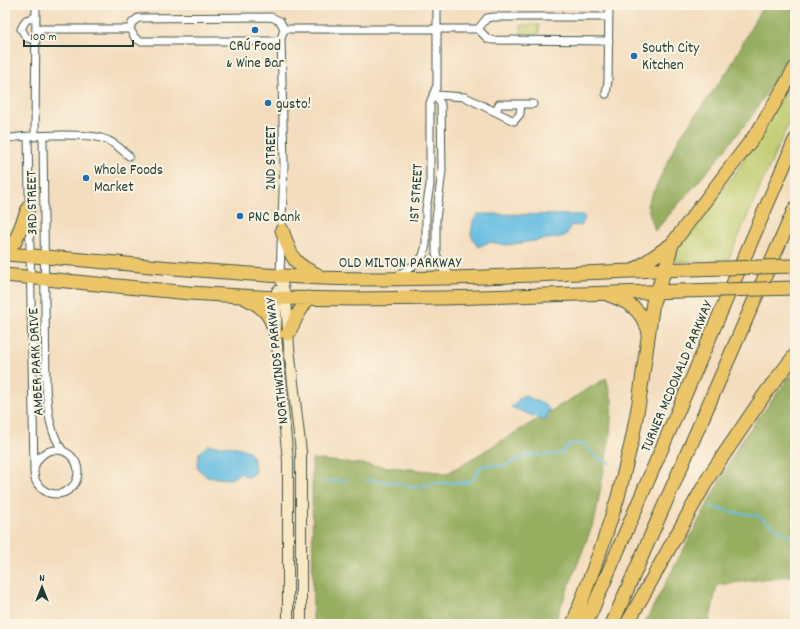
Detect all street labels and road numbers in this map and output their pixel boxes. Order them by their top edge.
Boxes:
street label: 2ND STREET [261,126,283,190]
street label: 1ST STREET [404,163,430,223]
street label: 3RD STREET [21,170,45,235]
street label: OLD MILTON PARKWAY [339,253,462,275]
street label: NORTHWINDS PARKWAY [260,296,296,425]
street label: TURNER MCDONALD PARKWAY [636,297,720,456]
street label: AMBER PARK DRIVE [23,307,51,416]

